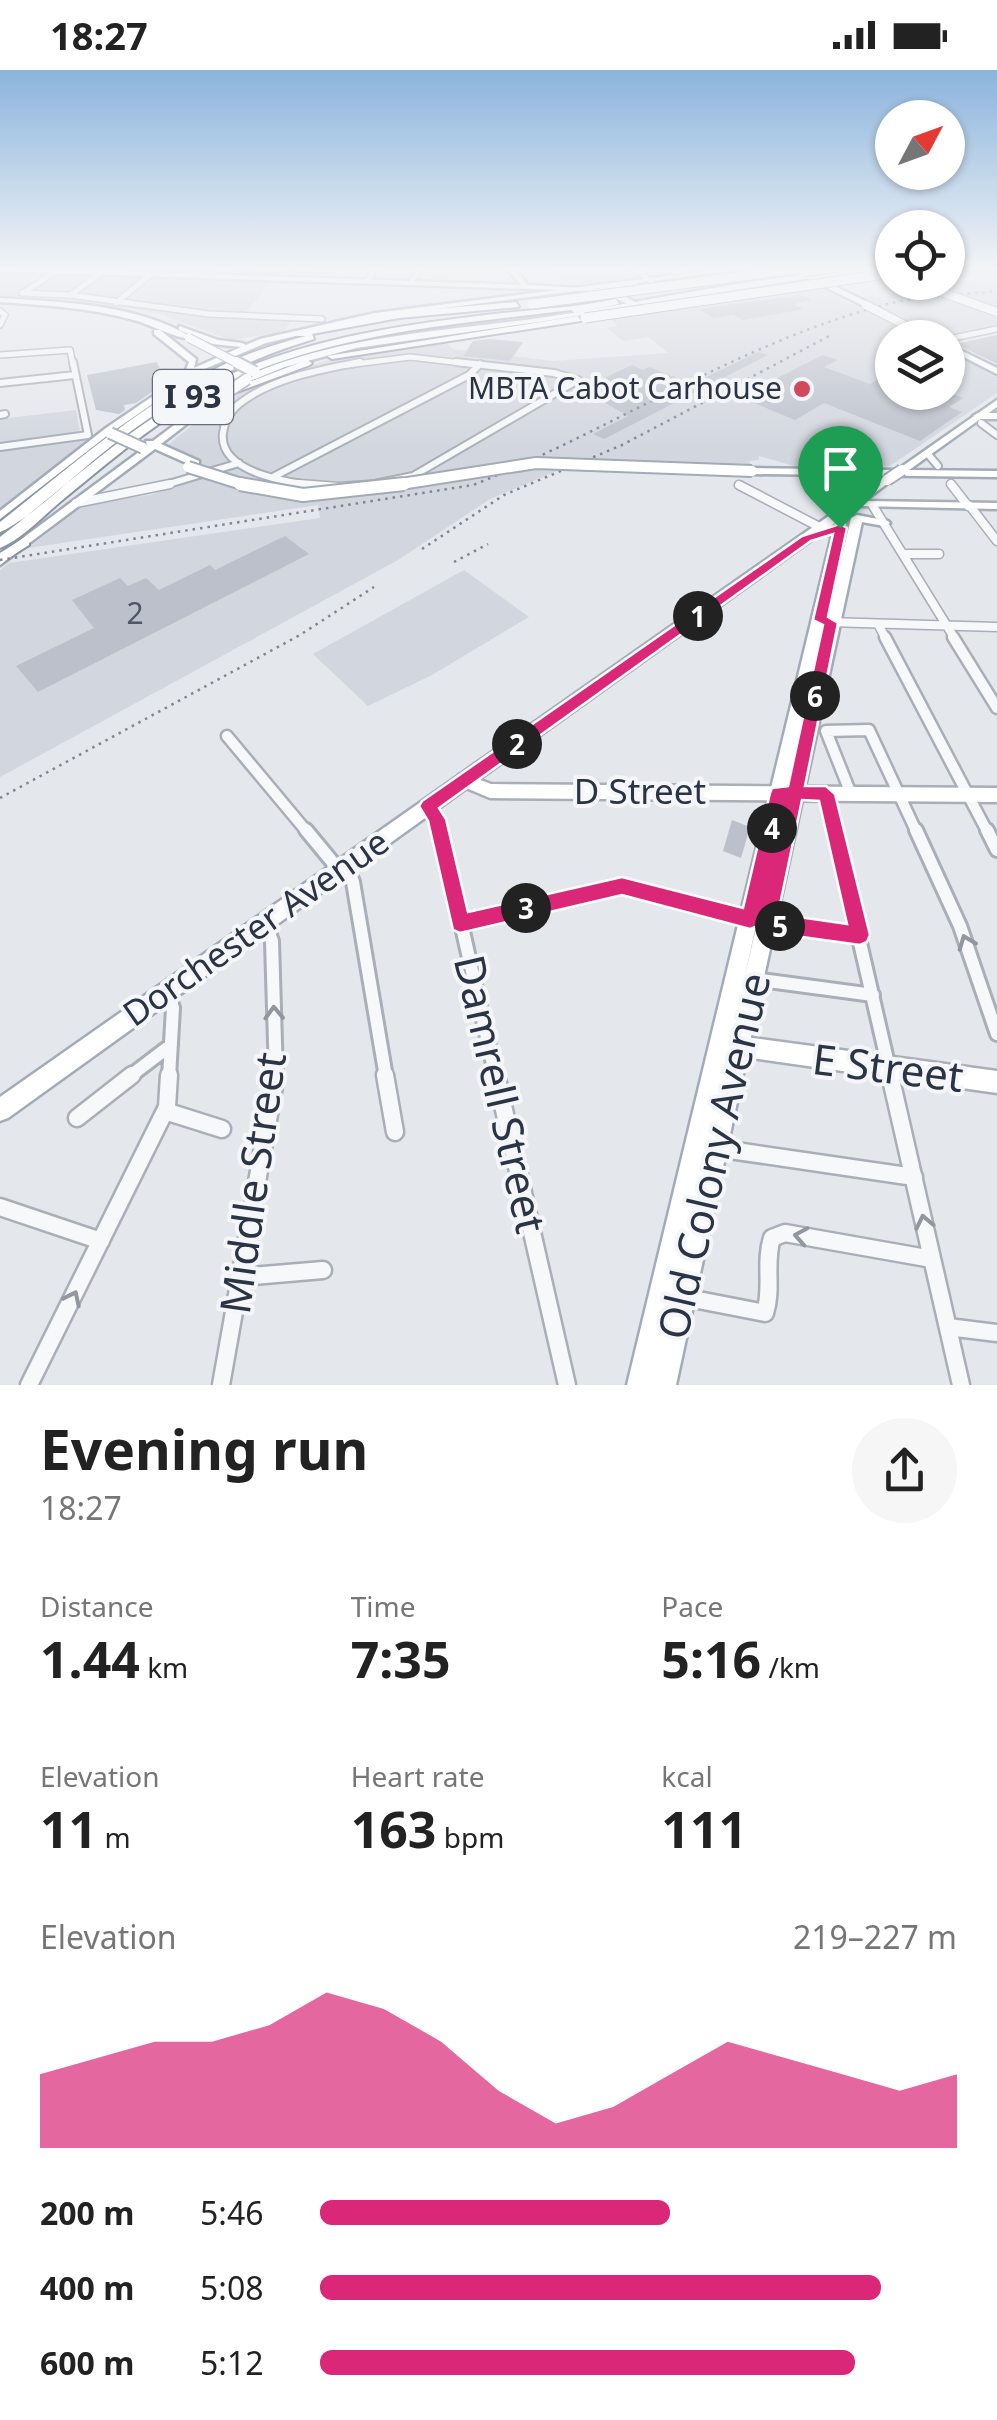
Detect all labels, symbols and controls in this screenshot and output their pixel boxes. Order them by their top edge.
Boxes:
text: 18:27 [50,9,148,61]
north arrow [875,100,965,190]
map controls [875,100,965,410]
button: locate [875,210,965,300]
button: layers [875,320,965,410]
place label: MBTA Cabot Carhouse [468,367,782,408]
road number: I 93 [153,370,233,424]
marker: MBTA Cabot Carhouse [791,378,813,400]
pin [798,426,883,529]
icon: arrive [813,441,868,496]
pin: 1 [673,591,723,641]
house number: 2 [126,592,144,633]
text: 1 [690,597,706,635]
pin: 6 [790,671,840,721]
text: 6 [807,677,823,715]
pin: 2 [492,719,542,769]
text: 2 [509,725,525,763]
street label: D Street [574,767,706,814]
pin: 4 [747,803,797,853]
text: 4 [764,809,780,847]
street label: Dorchester Avenue [113,817,397,1036]
pin: 3 [501,883,551,933]
text: 3 [518,889,534,927]
pin: 5 [755,901,805,951]
text: 5 [772,907,788,945]
one-way arrow [957,934,978,951]
street label: Damrell Street [442,949,561,1238]
street label: Old Colony Avenue [643,967,782,1344]
one-way arrow [264,1004,285,1020]
street label: E Street [810,1029,967,1104]
street label: Middle Street [205,1048,298,1317]
one-way arrow [914,1214,935,1231]
one-way arrow [793,1227,810,1248]
one-way arrow [60,1290,80,1308]
text: Evening run [40,1411,368,1486]
button: share [852,1418,957,1523]
text: 18:27 [40,1486,122,1529]
text: Distance [40,1587,153,1625]
text: Time [351,1587,415,1625]
text: Pace [661,1587,723,1625]
text: 1.44 [40,1625,140,1693]
text: 7:35 [351,1625,451,1693]
text: 5:16 [661,1625,761,1693]
text: km [140,1648,188,1686]
text: /km [761,1648,820,1686]
text: Elevation [40,1757,160,1795]
text: Heart rate [351,1757,484,1795]
text: kcal [661,1757,713,1795]
text: 11 [40,1795,97,1863]
text: 163 [351,1795,436,1863]
text: 111 [661,1795,747,1863]
text: m [97,1818,131,1856]
text: bpm [436,1818,504,1856]
text: Elevation [40,1915,177,1958]
text: 219–227 m [793,1915,957,1958]
text: 200 m [40,2191,134,2234]
text: 5:46 [200,2191,264,2234]
text: 400 m [40,2266,134,2309]
text: 5:08 [200,2266,264,2309]
text: 600 m [40,2341,134,2384]
text: 5:12 [200,2341,264,2384]

